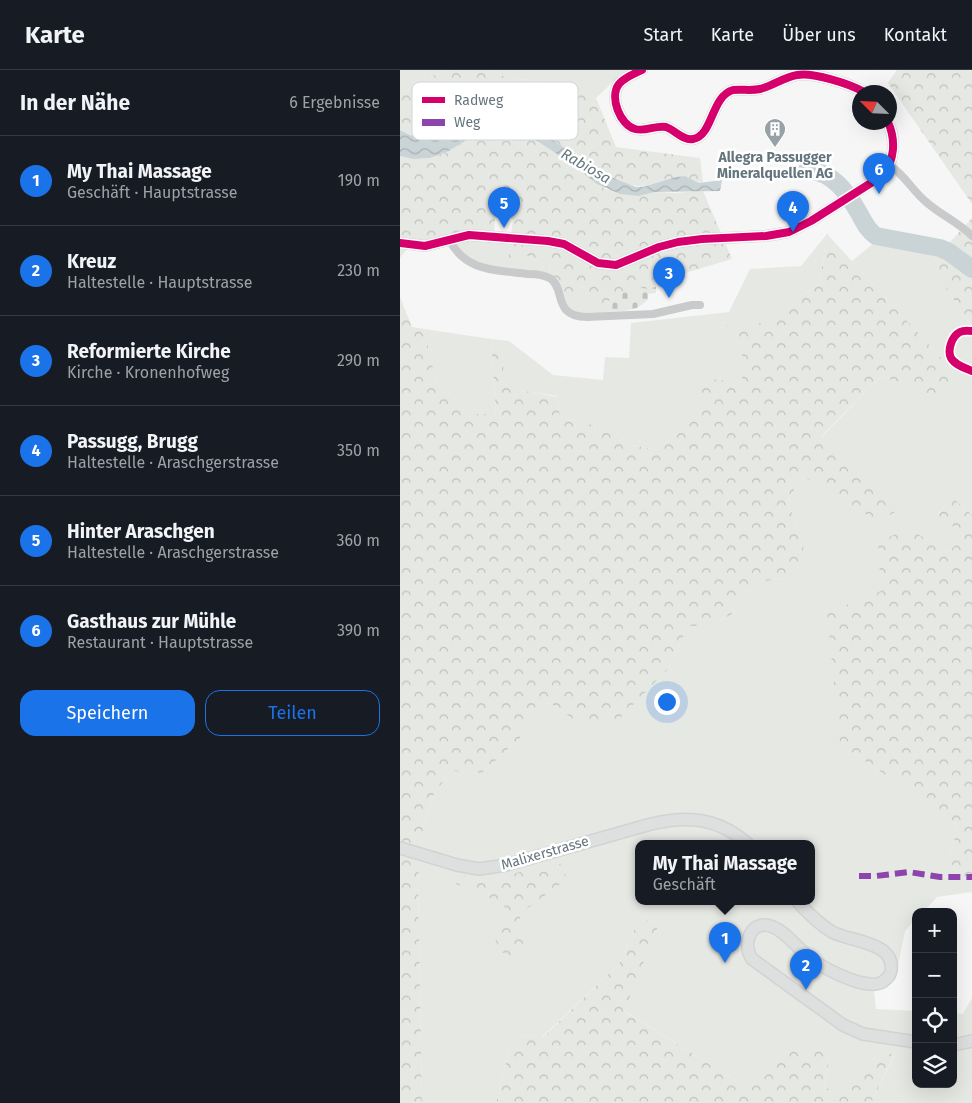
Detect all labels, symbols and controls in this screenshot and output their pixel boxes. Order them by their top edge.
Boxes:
text: Karte [25,21,85,49]
text: Start [643,24,683,46]
text: Karte [711,24,754,46]
text: Über uns [782,24,856,46]
text: Kontakt [884,24,947,46]
legend [412,82,578,140]
north arrow [852,85,897,130]
text: In der Nähe [20,90,130,116]
text: Radweg [454,92,504,109]
text: 6 Ergebnisse [289,93,380,112]
text: Weg [454,114,481,131]
building icon: Allegra Passugger Mineralquellen AG [763,117,787,148]
water label: Rabiosa [558,145,614,187]
place label: Allegra Passugger Mineralquellen AG [717,149,833,182]
pin: 6 [863,153,895,194]
text: My Thai Massage [67,160,212,183]
text: 1 [32,171,40,190]
text: 190 m [338,171,380,190]
text: Geschäft · Hauptstrasse [67,183,238,202]
pin: 5 [488,187,520,228]
pin: 4 [777,191,809,232]
text: Kreuz [67,250,116,273]
pin: 3 [653,257,685,298]
text: 2 [32,261,40,280]
text: 230 m [337,261,380,280]
text: Haltestelle · Hauptstrasse [67,273,253,292]
text: Reformierte Kirche [67,340,231,363]
text: 3 [32,351,40,370]
text: 290 m [337,351,380,370]
text: Kirche · Kronenhofweg [67,363,229,382]
text: Passugg, Brugg [67,430,198,453]
text: 4 [31,441,41,460]
text: 350 m [337,441,380,460]
text: Haltestelle · Araschgerstrasse [67,453,279,472]
text: Hinter Araschgen [67,520,215,543]
text: 5 [32,531,40,550]
text: 360 m [337,531,380,550]
text: Haltestelle · Araschgerstrasse [67,543,279,562]
text: Gasthaus zur Mühle [67,610,236,633]
text: 6 [31,621,41,640]
text: 390 m [337,621,380,640]
text: Restaurant · Hauptstrasse [67,633,253,652]
your location [654,689,680,715]
button: Speichern [20,690,195,736]
button: Teilen [205,690,380,736]
street label: Malixerstrasse [499,832,591,874]
popup [635,840,815,905]
text: My Thai Massage [653,852,797,875]
text: Geschäft [653,875,716,894]
map controls [912,908,957,1088]
button: + [912,908,957,953]
pin: 1 [709,922,741,963]
pin: 2 [790,949,822,990]
button: − [912,953,957,998]
button: locate [912,998,957,1043]
button: layers [912,1043,957,1088]

